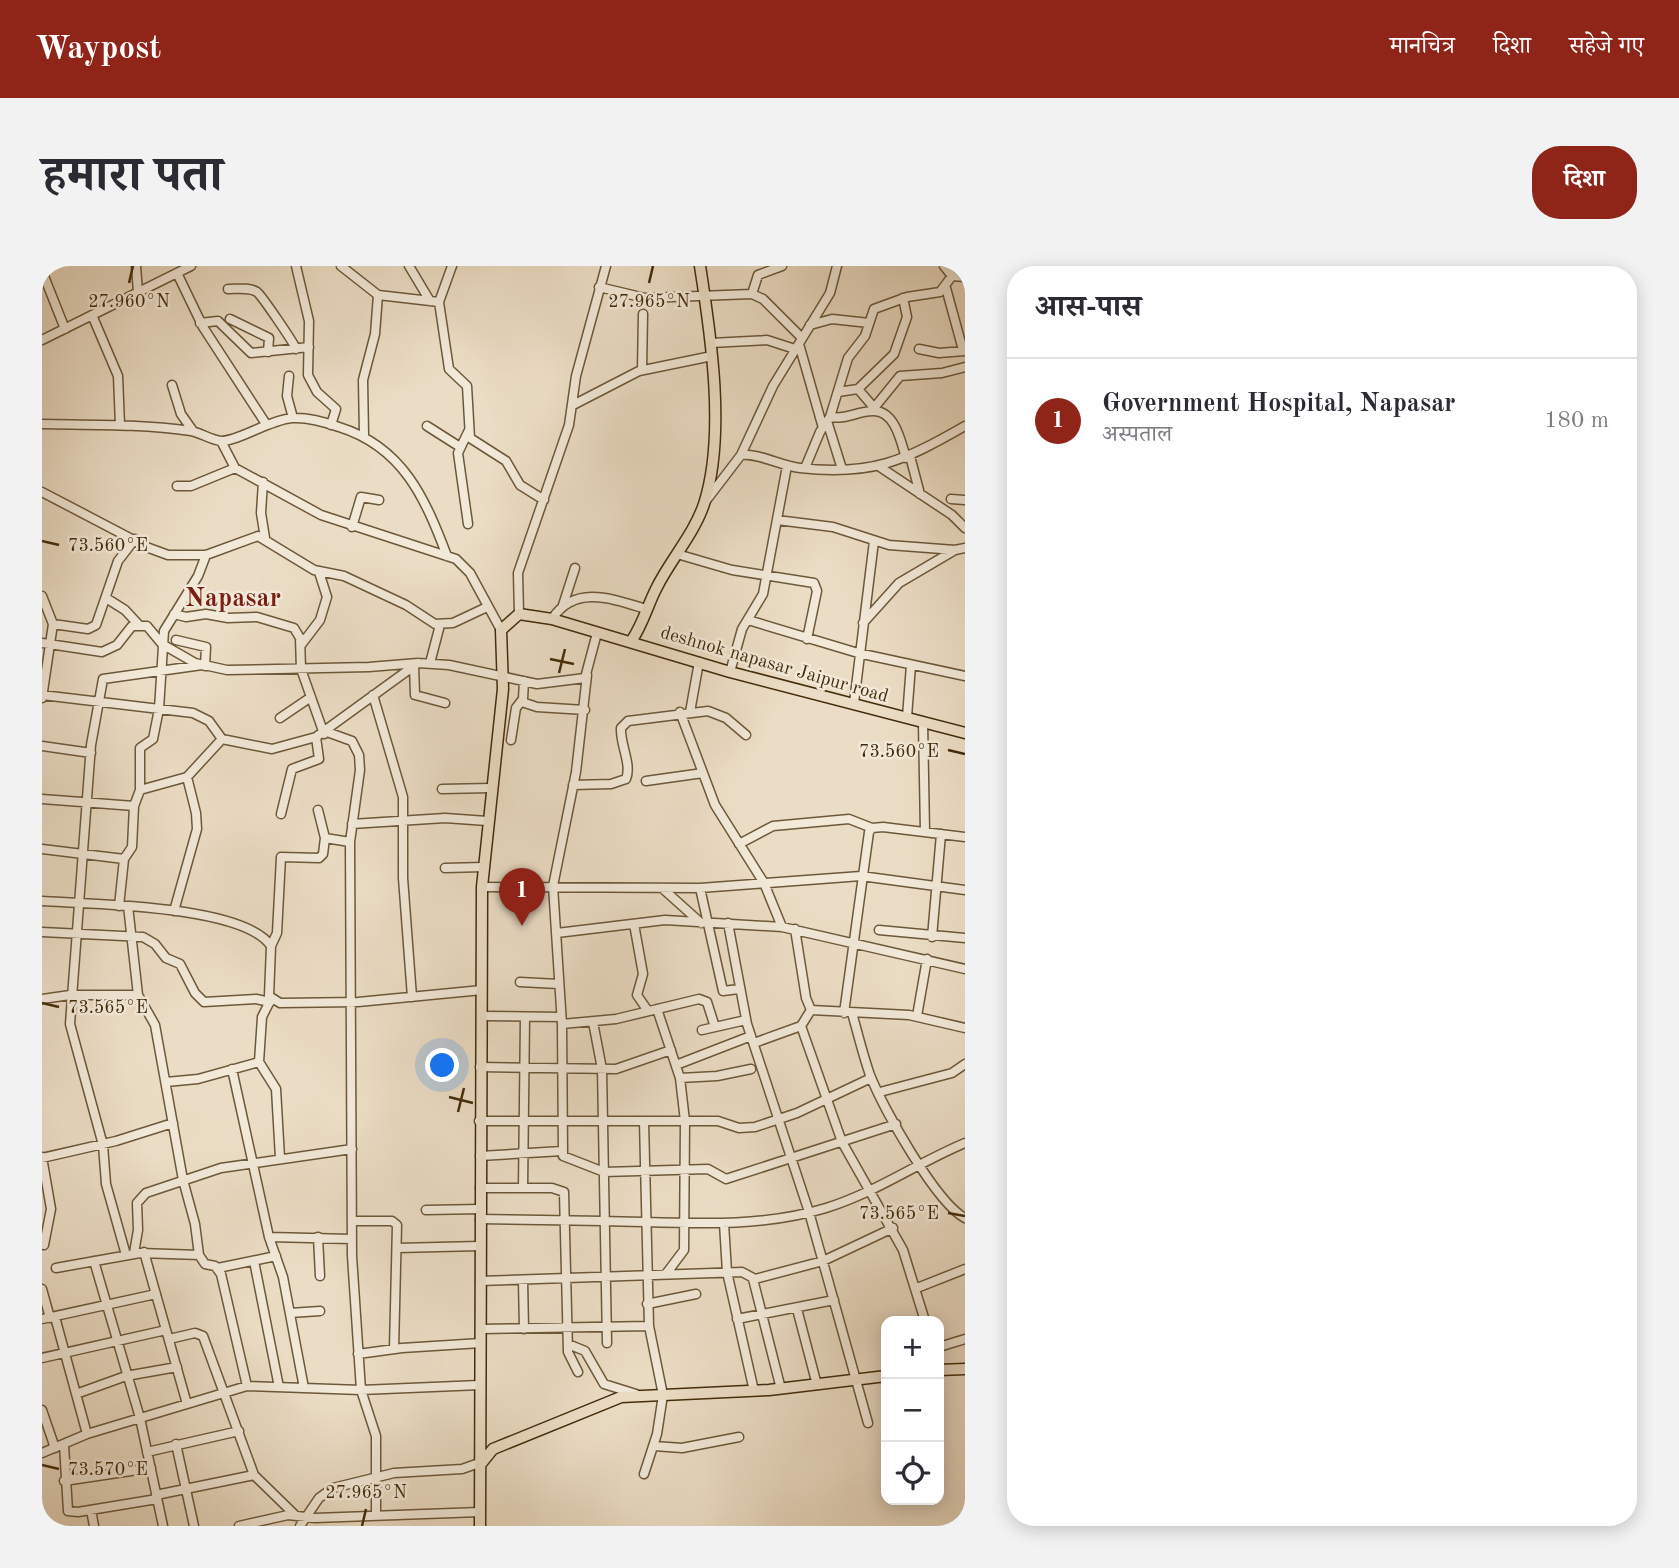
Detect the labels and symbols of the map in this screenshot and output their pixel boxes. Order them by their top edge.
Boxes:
text: 27.960°N [88,293,170,311]
text: 27.965°N [608,293,690,311]
text: 73.560°E [68,537,148,555]
district label: Napasar [185,586,281,612]
street label: deshnok napasar Jaipur road [658,624,890,707]
text: 73.560°E [859,743,939,761]
pin: 1 [499,868,545,926]
text: 73.565°E [68,999,148,1017]
your location [425,1048,459,1082]
text: 73.565°E [859,1205,939,1223]
text: 73.570°E [68,1461,148,1479]
text: 27.965°N [325,1484,407,1502]

